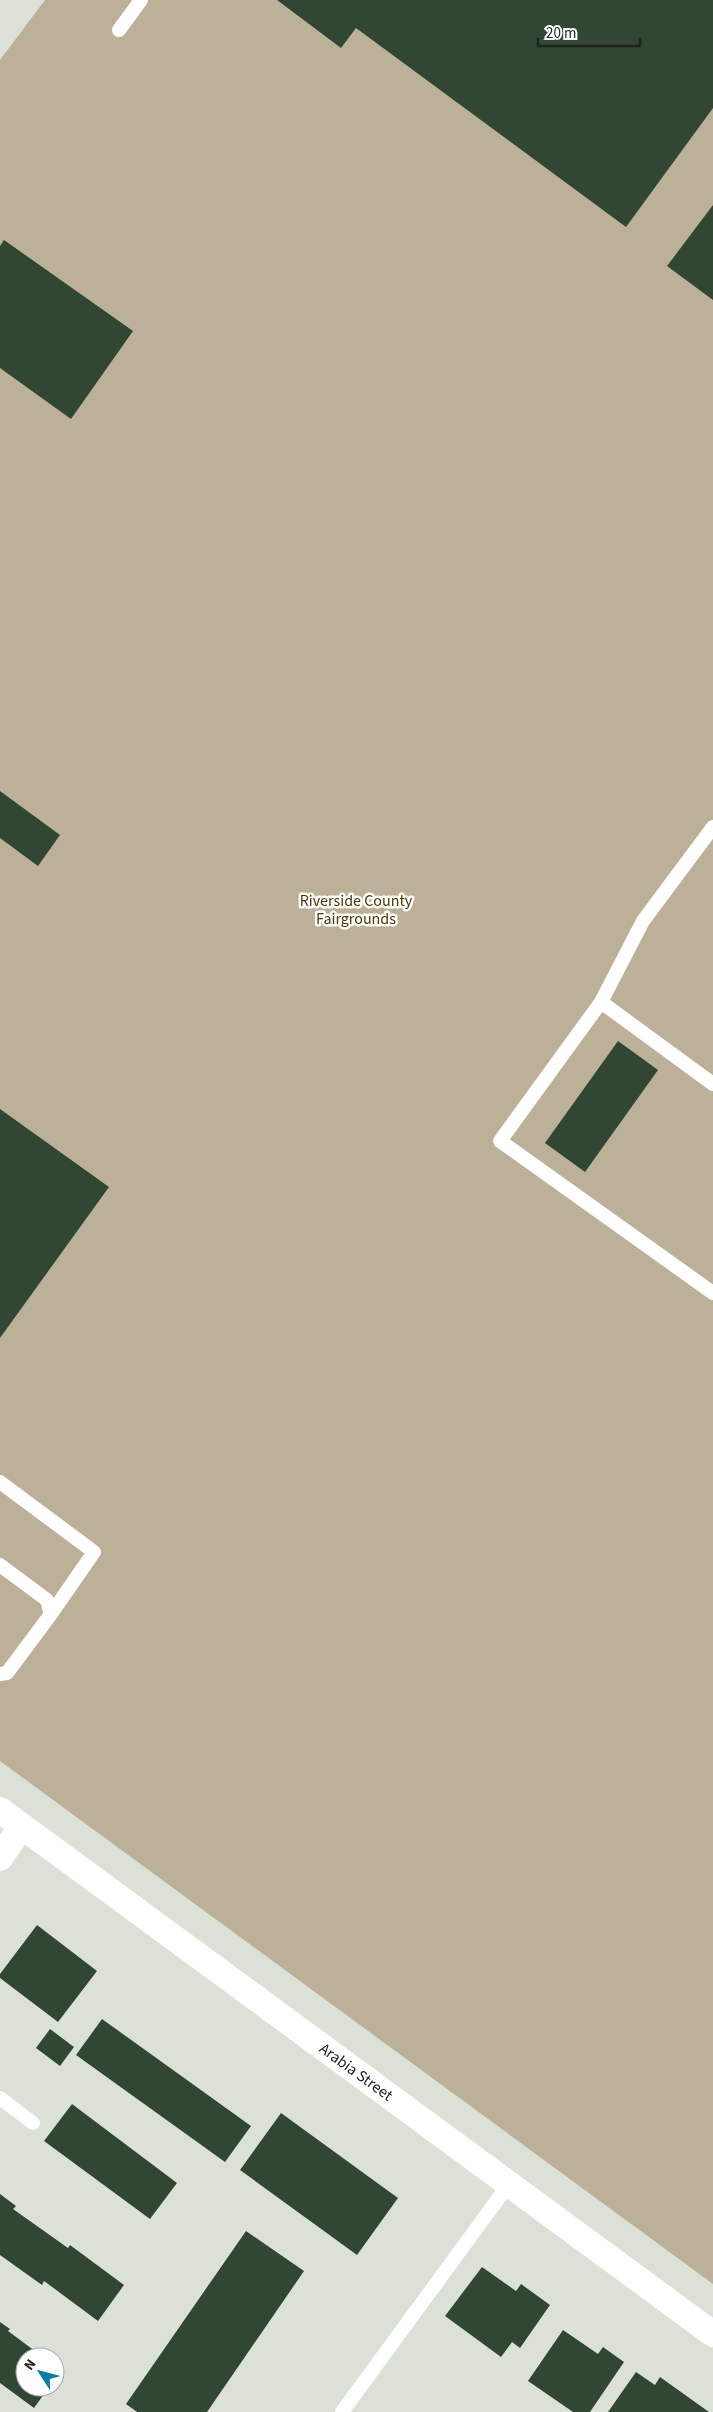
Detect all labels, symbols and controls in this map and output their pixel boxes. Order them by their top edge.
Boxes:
scale bar [538,15,640,47]
text: 20 m [546,23,576,44]
park label: Riverside County Fairgrounds [300,890,413,930]
street label: Arabia Street [315,2038,398,2107]
north arrow [15,2347,65,2397]
text: N [19,2355,41,2375]

